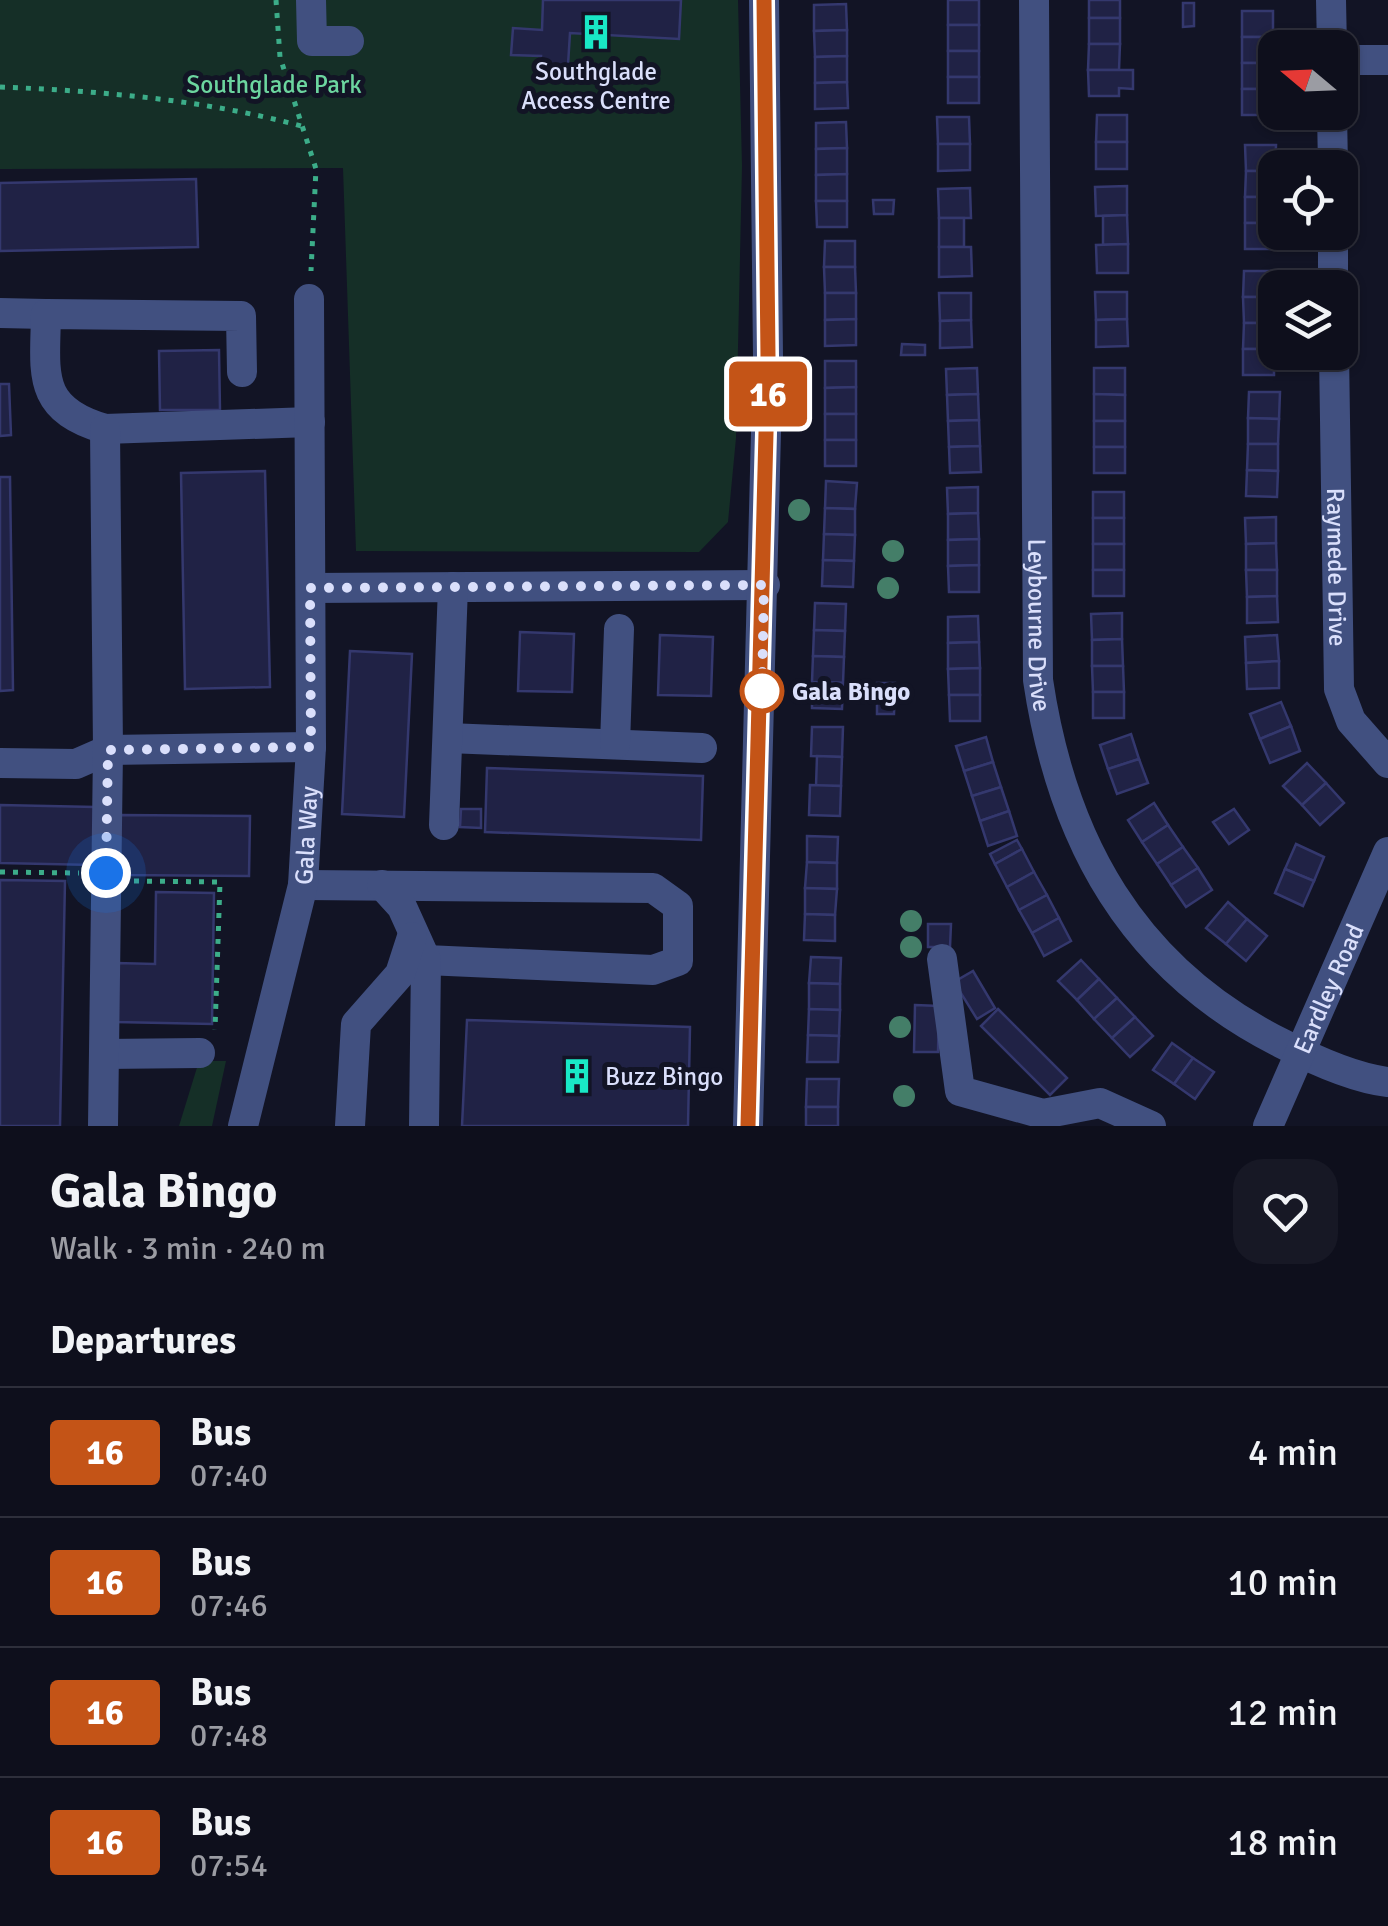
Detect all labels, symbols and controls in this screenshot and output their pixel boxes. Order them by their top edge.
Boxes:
building icon: Southglade Access Centre [577,13,615,51]
north arrow [1258,30,1358,130]
map controls [1258,30,1358,370]
place label: Southglade Access Centre [521,56,671,116]
park label: Southglade Park [186,69,362,100]
button: locate [1258,150,1358,250]
button: layers [1258,270,1358,370]
line badge: 16 [723,362,813,426]
text: 16 [749,373,787,416]
street label: Raymede Drive [1321,487,1354,647]
street label: Leybourne Drive [1022,538,1059,714]
marker: Gala Bingo [741,670,783,712]
place label: Gala Bingo [792,676,910,707]
street label: Gala Way [288,785,324,886]
your location [81,848,131,898]
street label: Eardley Road [1286,919,1370,1058]
building icon: Buzz Bingo [558,1057,596,1095]
place label: Buzz Bingo [605,1061,723,1092]
button: heart [1233,1159,1338,1264]
text: Gala Bingo [50,1162,277,1221]
text: Walk · 3 min · 240 m [50,1229,326,1268]
text: Departures [50,1317,236,1364]
text: Bus [190,1409,251,1456]
text: 4 min [1248,1429,1338,1476]
text: 16 [86,1431,124,1474]
text: 07:40 [190,1456,268,1495]
text: Bus [190,1539,251,1586]
text: 10 min [1227,1559,1338,1606]
text: 16 [86,1561,124,1604]
text: 07:46 [190,1586,268,1625]
text: Bus [190,1669,251,1716]
text: 12 min [1227,1689,1338,1736]
text: 16 [86,1691,124,1734]
text: 07:48 [190,1716,268,1755]
text: Bus [190,1799,251,1846]
text: 18 min [1227,1819,1338,1866]
text: 16 [86,1821,124,1864]
text: 07:54 [190,1846,268,1885]

